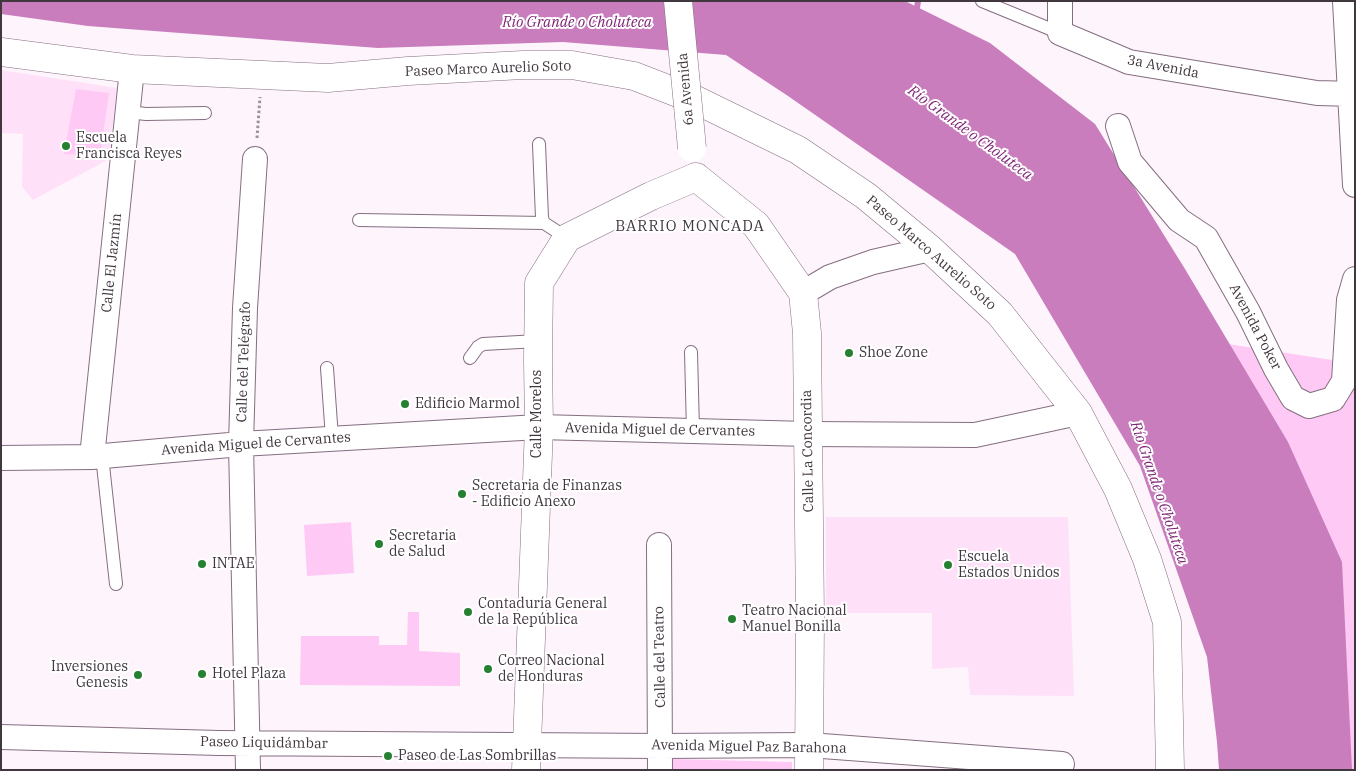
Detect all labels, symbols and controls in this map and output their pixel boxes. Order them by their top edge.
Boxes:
water label: Río Grande o Choluteca [502,14,652,32]
street label: 6a Avenida [674,52,698,126]
street label: 3a Avenida [1126,52,1200,82]
street label: Paseo Marco Aurelio Soto [405,58,571,80]
water label: Río Grande o Choluteca [904,82,1036,184]
place label: Escuela Francisca Reyes [76,130,182,162]
marker: Escuela Francisca Reyes [60,140,72,152]
street label: Paseo Marco Aurelio Soto [863,192,999,314]
street label: Calle El Jazmín [98,212,126,314]
district label: BARRIO MONCADA [614,218,766,236]
street label: Avenida Poker [1225,281,1285,373]
street label: Calle del Telégrafo [233,301,255,423]
place label: Shoe Zone [859,345,928,361]
marker: Shoe Zone [843,347,855,359]
street label: Calle Morelos [529,370,545,458]
street label: Calle La Concordia [799,390,817,512]
place label: Edificio Marmol [415,396,520,412]
marker: Edificio Marmol [399,398,411,410]
water label: Río Grande o Choluteca [1126,419,1192,567]
street label: Avenida Miguel de Cervantes [565,420,755,440]
street label: Avenida Miguel de Cervantes [161,429,351,459]
place label: Secretaria de Finanzas - Edificio Anexo [472,478,622,511]
marker: Secretaria de Finanzas - Edificio Anexo [456,488,468,500]
place label: Secretaria de Salud [389,528,457,560]
marker: Secretaria de Salud [373,538,385,550]
place label: Escuela Estados Unidos [958,549,1060,582]
place label: INTAE [212,556,255,572]
marker: INTAE [196,558,208,570]
marker: Escuela Estados Unidos [942,559,954,571]
place label: Contaduría General de la República [478,596,607,628]
place label: Teatro Nacional Manuel Bonilla [742,603,847,636]
marker: Contaduría General de la República [462,606,474,618]
street label: Calle del Teatro [651,606,669,708]
marker: Teatro Nacional Manuel Bonilla [726,613,738,625]
place label: Correo Nacional de Honduras [498,653,605,686]
place label: Inversiones Genesis [51,659,128,692]
marker: Correo Nacional de Honduras [482,663,494,675]
place label: Hotel Plaza [212,666,286,682]
marker: Hotel Plaza [196,668,208,680]
marker: Inversiones Genesis [132,669,144,681]
street label: Paseo Liquidámbar [200,733,328,753]
street label: Avenida Miguel Paz Barahona [651,737,847,757]
place label: Paseo de Las Sombrillas [398,748,556,764]
marker: Paseo de Las Sombrillas [382,750,394,762]

